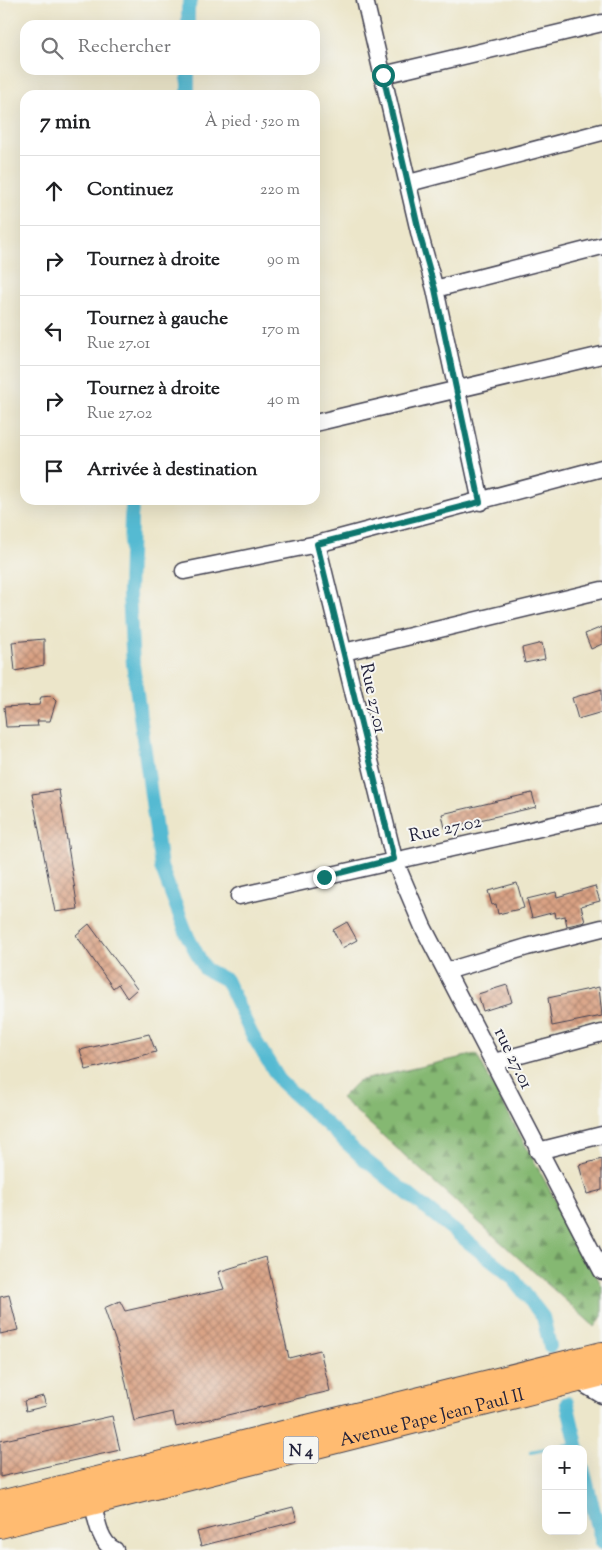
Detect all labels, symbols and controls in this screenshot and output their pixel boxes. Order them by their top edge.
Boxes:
search box [20,20,320,75]
icon: search [38,34,66,62]
text: Rechercher [78,34,171,61]
route start [372,64,395,87]
text: 7 min [40,108,91,138]
text: À pied · 520 m [205,111,300,134]
icon: ahead [40,177,68,205]
text: Continuez [87,177,173,204]
text: 220 m [260,179,300,202]
icon: right [40,247,68,275]
text: Tournez à droite [87,247,220,274]
text: 90 m [267,249,300,272]
text: Tournez à gauche [87,306,228,333]
icon: left [40,317,68,345]
text: 170 m [262,319,300,342]
text: Rue 27.01 [87,333,150,356]
text: Tournez à droite [87,376,220,403]
icon: right [40,387,68,415]
text: 40 m [267,389,300,412]
text: Rue 27.02 [87,403,152,426]
icon: arrive [40,457,68,485]
text: Arrivée à destination [87,457,258,484]
street label: Rue 27.01 [352,661,392,736]
street label: Rue 27.02 [407,809,485,850]
route end [313,866,336,889]
street label: rue 27.01 [486,1024,538,1094]
street label: Avenue Pape Jean Paul II [337,1383,527,1455]
road number: N 4 [284,1436,318,1464]
map controls [542,1445,587,1535]
button: + [542,1445,587,1490]
button: − [542,1490,587,1535]

